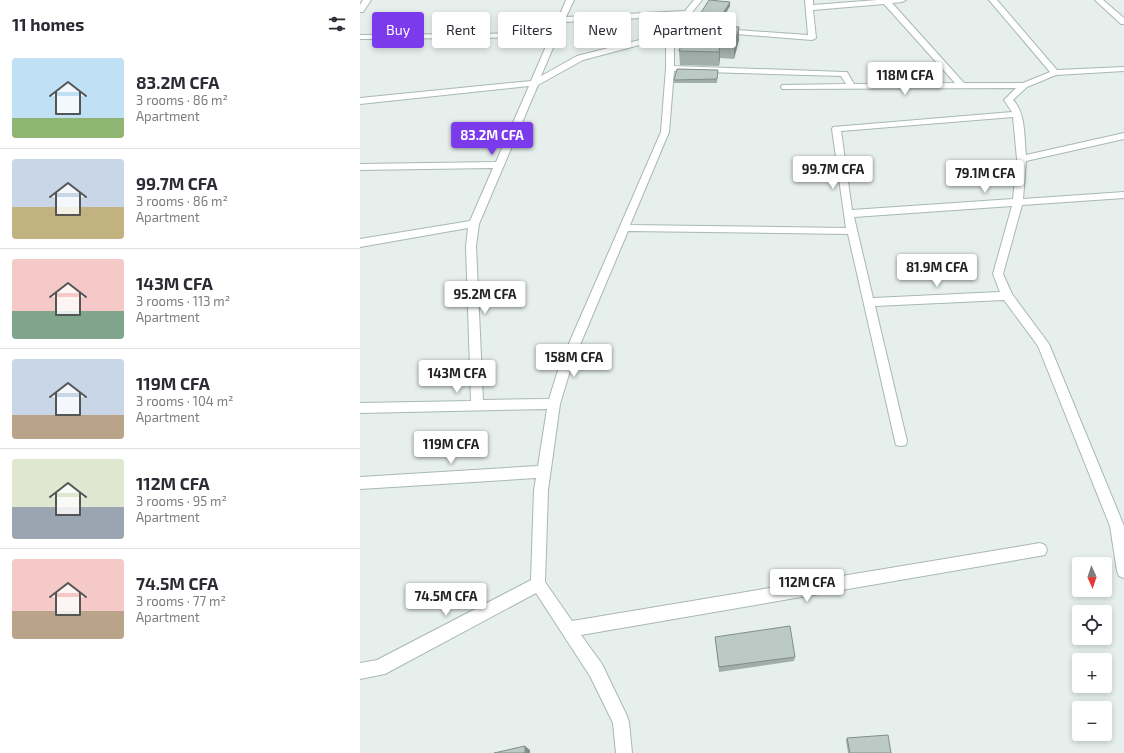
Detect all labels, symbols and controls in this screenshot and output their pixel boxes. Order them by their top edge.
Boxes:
chip: Buy [372,12,424,48]
chip: Rent [432,12,490,48]
chip: Filters [498,12,566,48]
chip: New [574,12,631,48]
chip: Apartment [639,12,736,48]
icon: filters [326,13,348,35]
text: 11 homes [12,14,84,34]
pin: 118M CFA [864,62,946,96]
text: 118M CFA [877,67,933,83]
text: 83.2M CFA [136,72,219,92]
icon: home [44,74,92,122]
text: 3 rooms · 86 m² [136,92,228,108]
text: Apartment [136,108,200,124]
pin: 83.2M CFA [446,122,538,156]
text: 83.2M CFA [460,127,524,143]
pin: 99.7M CFA [787,156,879,190]
pin: 79.1M CFA [939,160,1031,194]
text: 99.7M CFA [802,161,864,177]
text: 79.1M CFA [955,165,1015,181]
text: 99.7M CFA [136,173,218,193]
icon: home [44,175,92,223]
text: 3 rooms · 86 m² [136,193,228,209]
text: Apartment [136,209,200,225]
pin: 81.9M CFA [891,254,983,288]
text: 81.9M CFA [906,259,968,275]
text: 143M CFA [136,273,213,293]
icon: home [44,275,92,323]
pin: 95.2M CFA [439,281,531,315]
text: 95.2M CFA [453,286,517,302]
text: 3 rooms · 113 m² [136,293,230,309]
text: Apartment [136,309,200,325]
pin: 158M CFA [533,344,615,378]
text: 158M CFA [545,349,603,365]
pin: 143M CFA [416,360,498,394]
text: 143M CFA [428,365,486,381]
text: 119M CFA [136,373,210,393]
icon: home [44,375,92,423]
text: 3 rooms · 104 m² [136,393,233,409]
text: Apartment [136,409,200,425]
pin: 119M CFA [410,431,492,465]
text: 119M CFA [423,436,479,452]
text: 112M CFA [136,473,210,493]
icon: home [44,475,92,523]
text: 3 rooms · 95 m² [136,493,227,509]
text: Apartment [136,509,200,525]
north arrow [1072,557,1112,597]
map controls [1072,557,1112,741]
pin: 112M CFA [766,569,848,603]
text: 74.5M CFA [136,573,218,593]
text: 112M CFA [779,574,835,590]
icon: home [44,575,92,623]
pin: 74.5M CFA [400,583,492,617]
text: 74.5M CFA [415,588,477,604]
text: 3 rooms · 77 m² [136,593,226,609]
button: locate [1072,605,1112,645]
text: Apartment [136,609,200,625]
button: + [1072,653,1112,693]
button: − [1072,701,1112,741]

